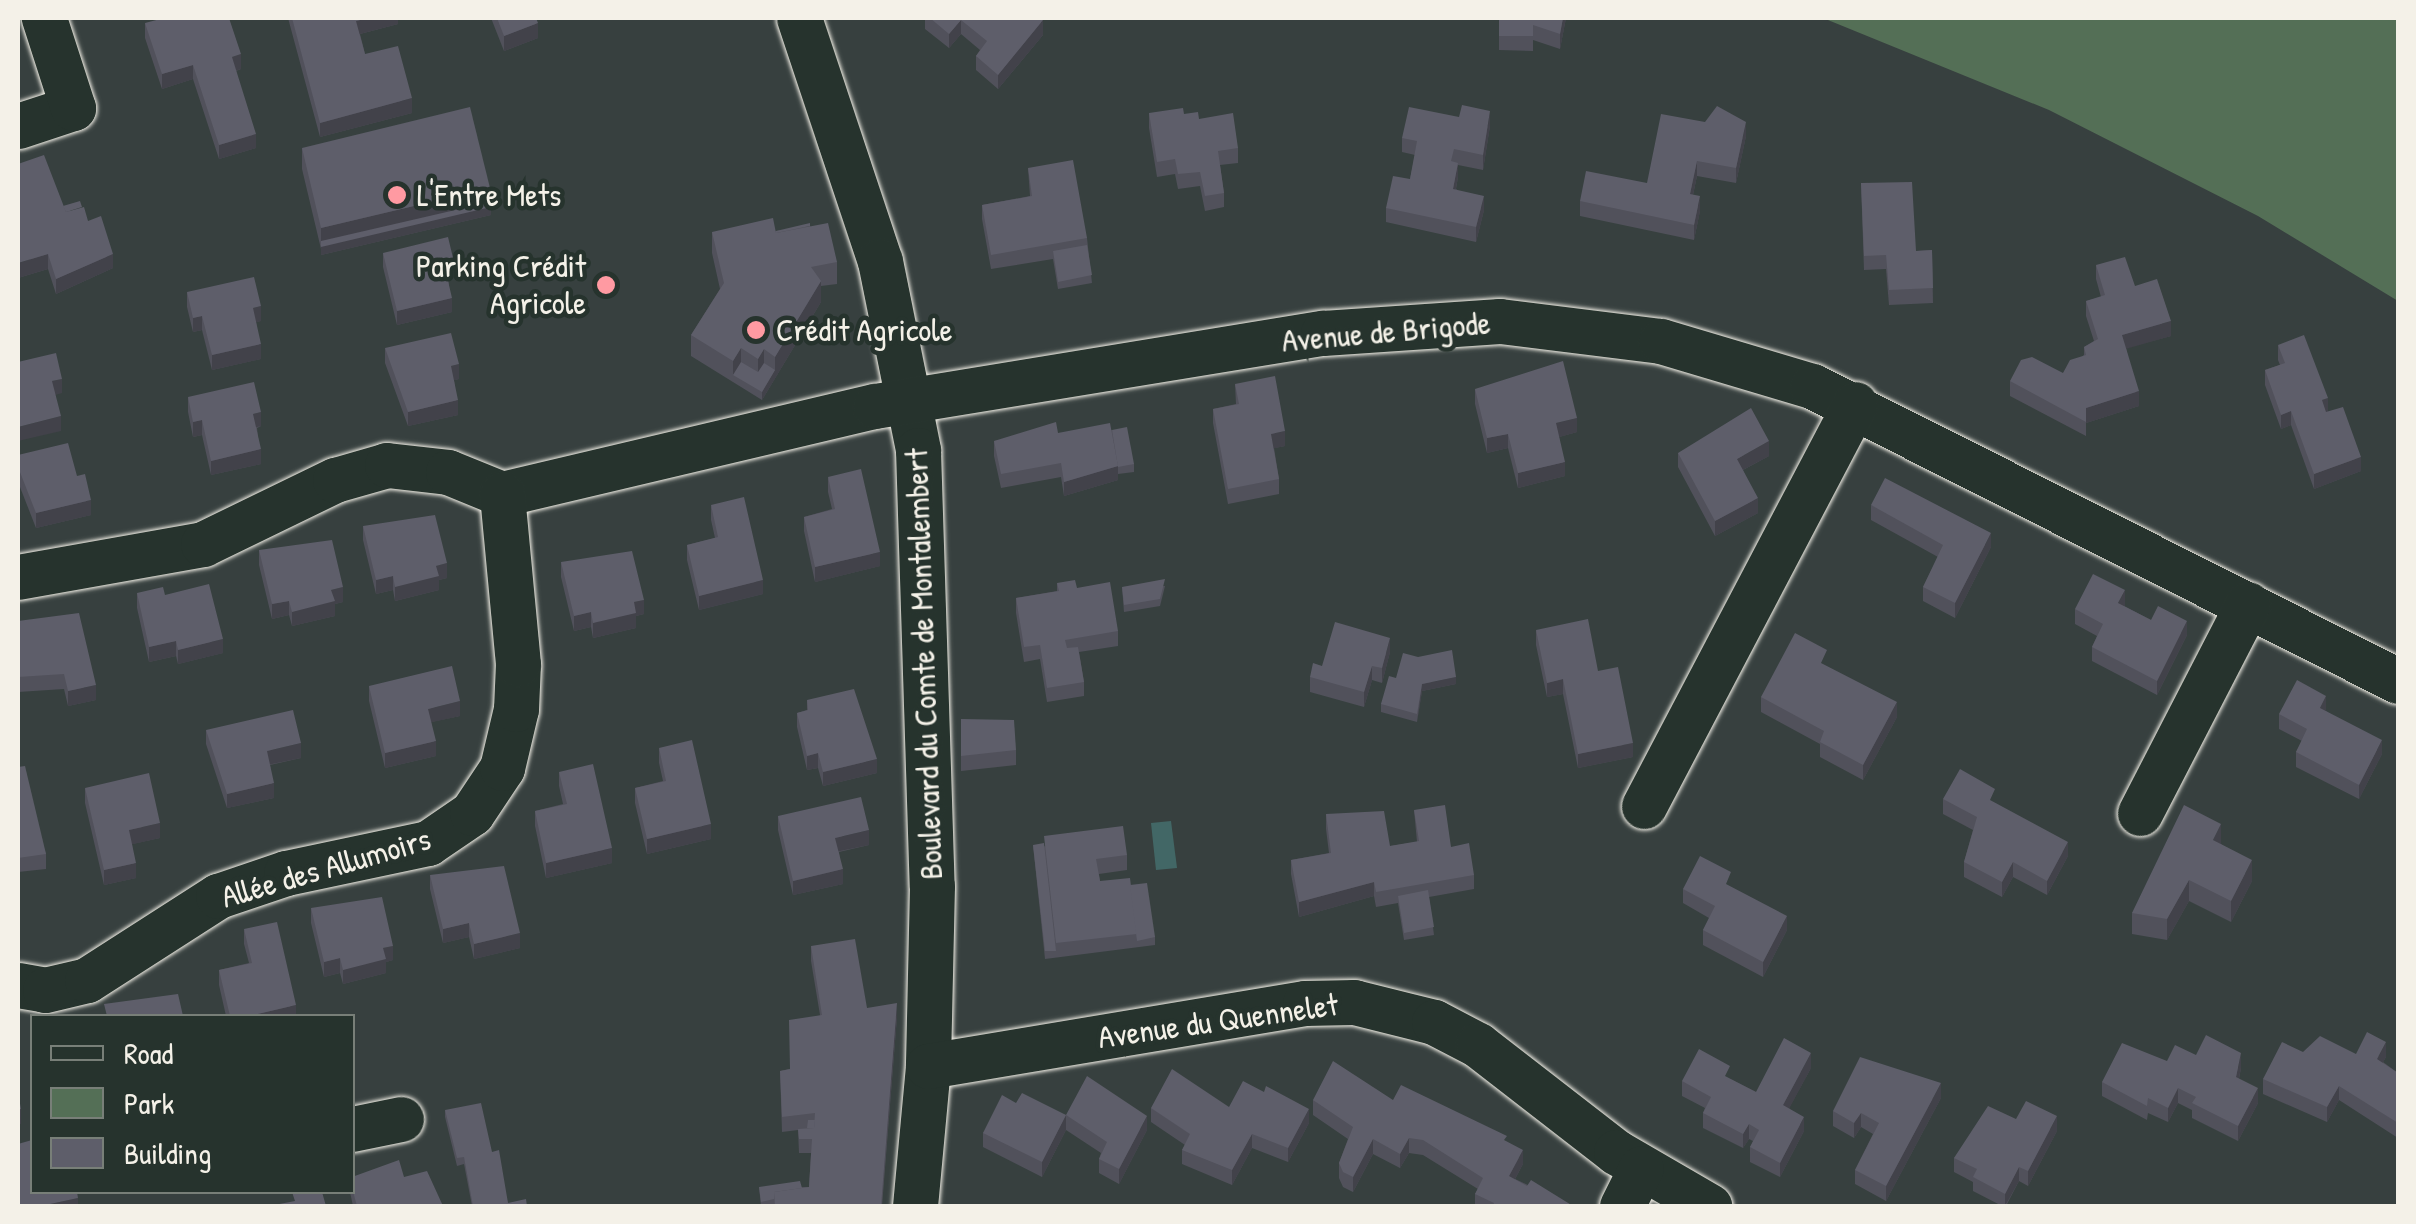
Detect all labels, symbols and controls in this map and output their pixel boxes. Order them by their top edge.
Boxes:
place label: L'Entre Mets [417,176,561,214]
marker: L'Entre Mets [386,184,408,206]
place label: Parking Crédit Agricole [416,248,586,323]
marker: Parking Crédit Agricole [595,274,617,296]
street label: Avenue de Brigode [1280,304,1492,360]
place label: Crédit Agricole [776,311,953,349]
marker: Crédit Agricole [745,319,767,341]
street label: Boulevard du Comte de Montalembert [897,448,951,880]
street label: Allée des Allumoirs [217,820,435,916]
street label: Avenue du Quennelet [1096,985,1340,1057]
legend [30,1014,355,1194]
text: Road [124,1033,173,1073]
text: Park [124,1083,174,1123]
text: Building [124,1133,211,1173]

